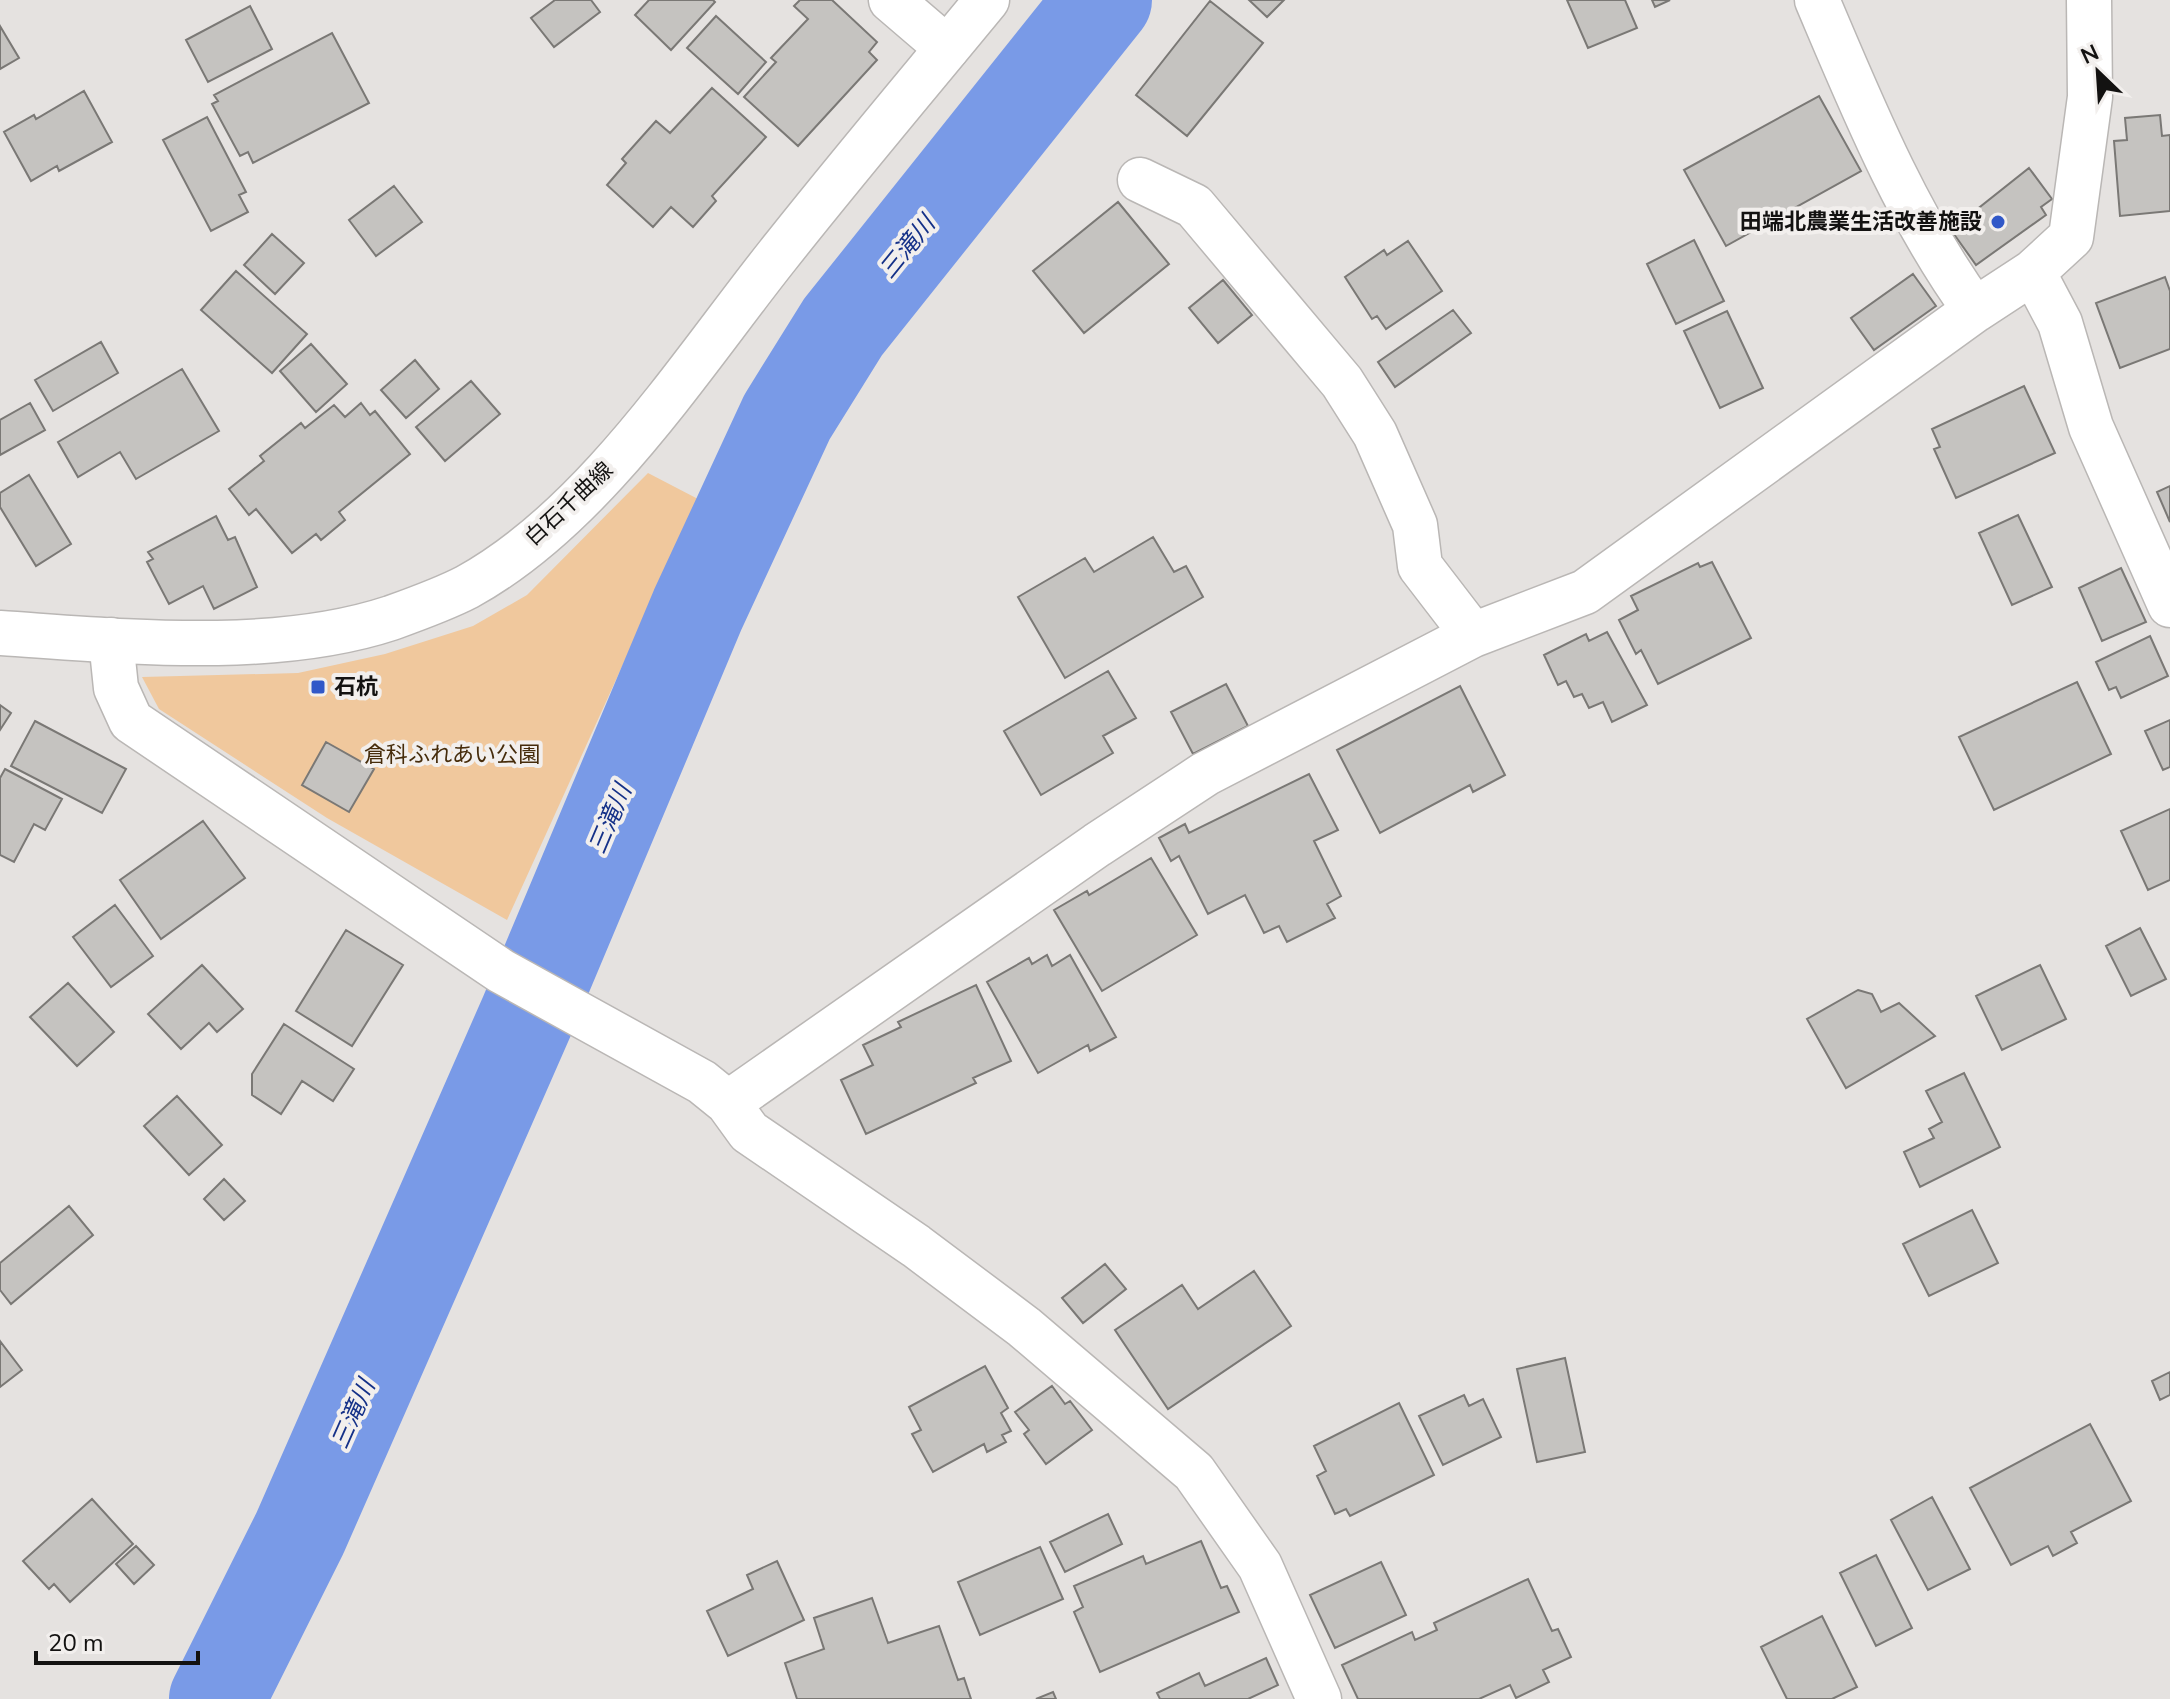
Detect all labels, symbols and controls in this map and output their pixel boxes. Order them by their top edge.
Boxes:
north arrow [2058,32,2138,112]
text: N [2076,38,2104,72]
water label: 三滝川 [872,207,944,285]
place label: 田端北農業生活改善施設 [1740,207,1982,237]
marker: 田端北農業生活改善施設 [1989,213,2007,231]
street label: 白石千曲線 [519,456,619,552]
place label: 石杭 [334,672,378,702]
marker: 石杭 [309,678,327,696]
park label: 倉科ふれあい公園 [364,740,540,770]
water label: 三滝川 [581,777,640,858]
water label: 三滝川 [324,1372,383,1453]
scale bar [36,1615,198,1665]
text: 20 m [48,1627,104,1659]

